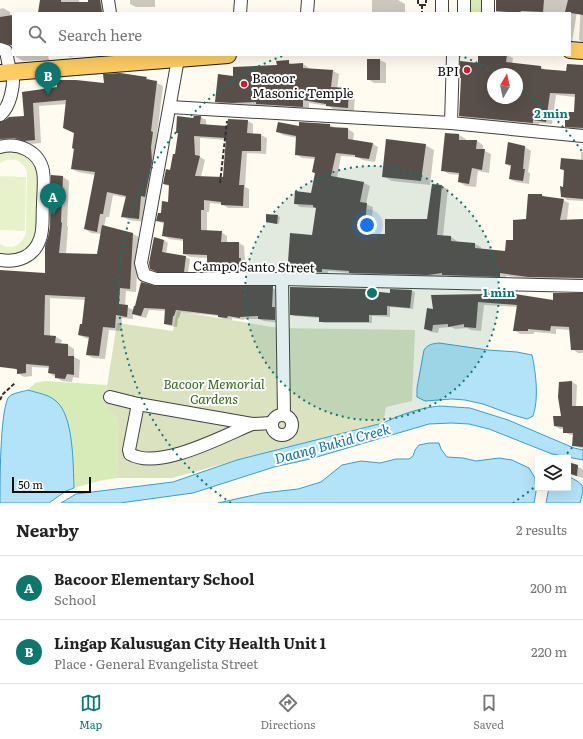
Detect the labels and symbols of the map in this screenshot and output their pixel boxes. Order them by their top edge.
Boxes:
place label: BPI [437,61,459,80]
pin: B [35,62,61,95]
marker: BPI [462,65,472,75]
place label: Bacoor Masonic Temple [252,68,354,102]
north arrow [487,68,523,104]
marker: Bacoor Masonic Temple [239,79,249,89]
text: 2 min [534,104,568,122]
pin: A [40,183,66,216]
your location [357,215,377,235]
street label: Campo Santo Street [193,255,316,277]
text: 1 min [483,283,516,301]
centre of rings [365,286,379,300]
park label: Bacoor Memorial Gardens [163,374,265,408]
water label: Daang Bukid Creek [272,418,392,468]
scale bar [12,475,91,494]

